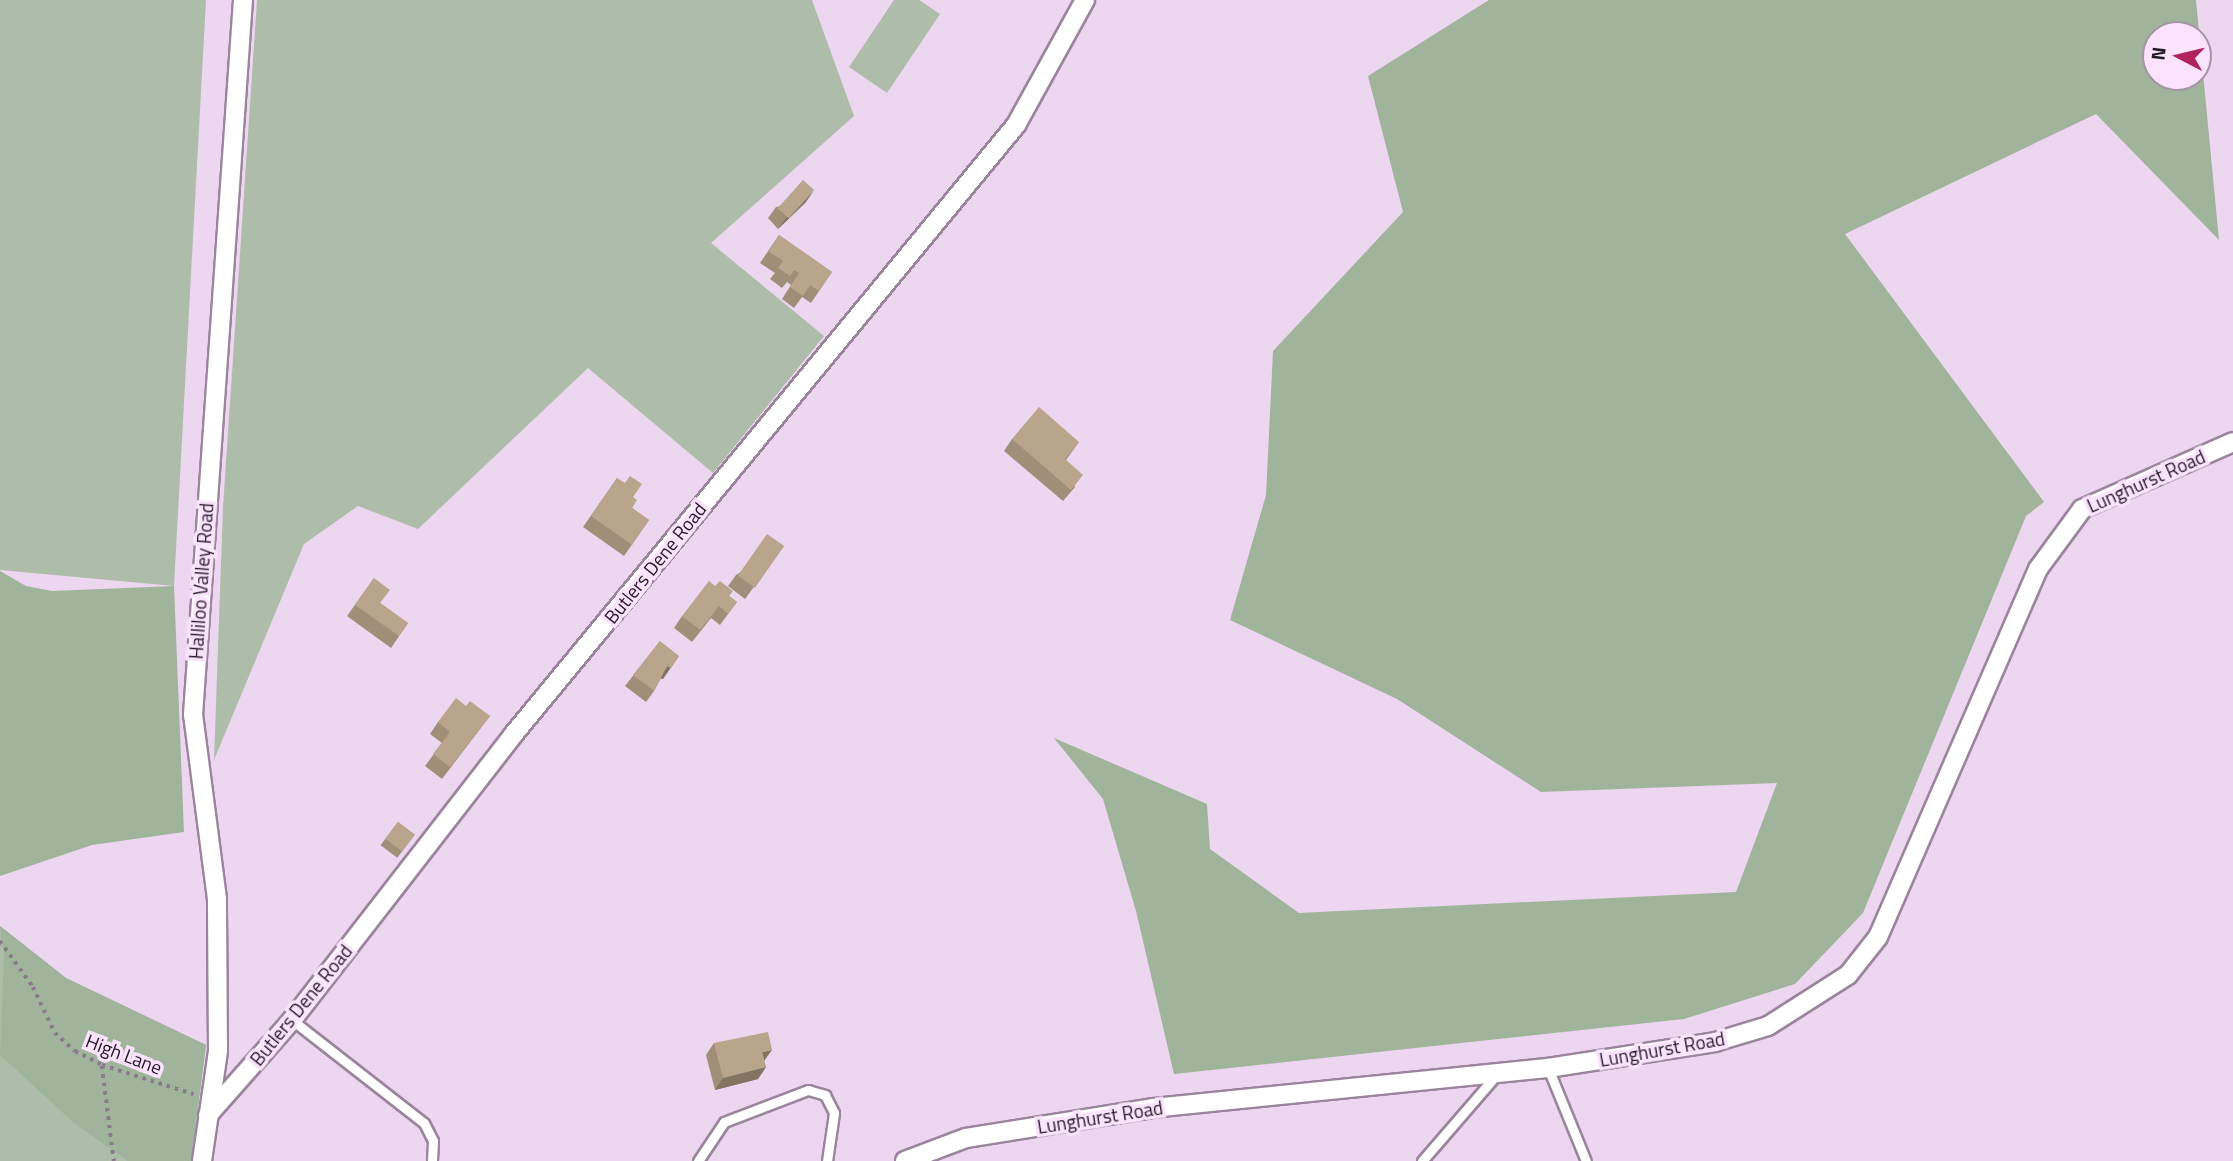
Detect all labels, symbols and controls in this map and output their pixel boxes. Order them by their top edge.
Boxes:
north arrow [2142,21,2212,91]
text: N [2142,45,2173,62]
street label: Lunghurst Road [2083,445,2209,517]
street label: Butlers Dene Road [599,498,711,628]
street label: Halliloo Valley Road [184,502,218,660]
street label: Butlers Dene Road [245,940,357,1070]
street label: Lunghurst Road [1598,1027,1726,1071]
street label: High Lane [83,1029,165,1079]
street label: Lunghurst Road [1036,1096,1164,1138]

